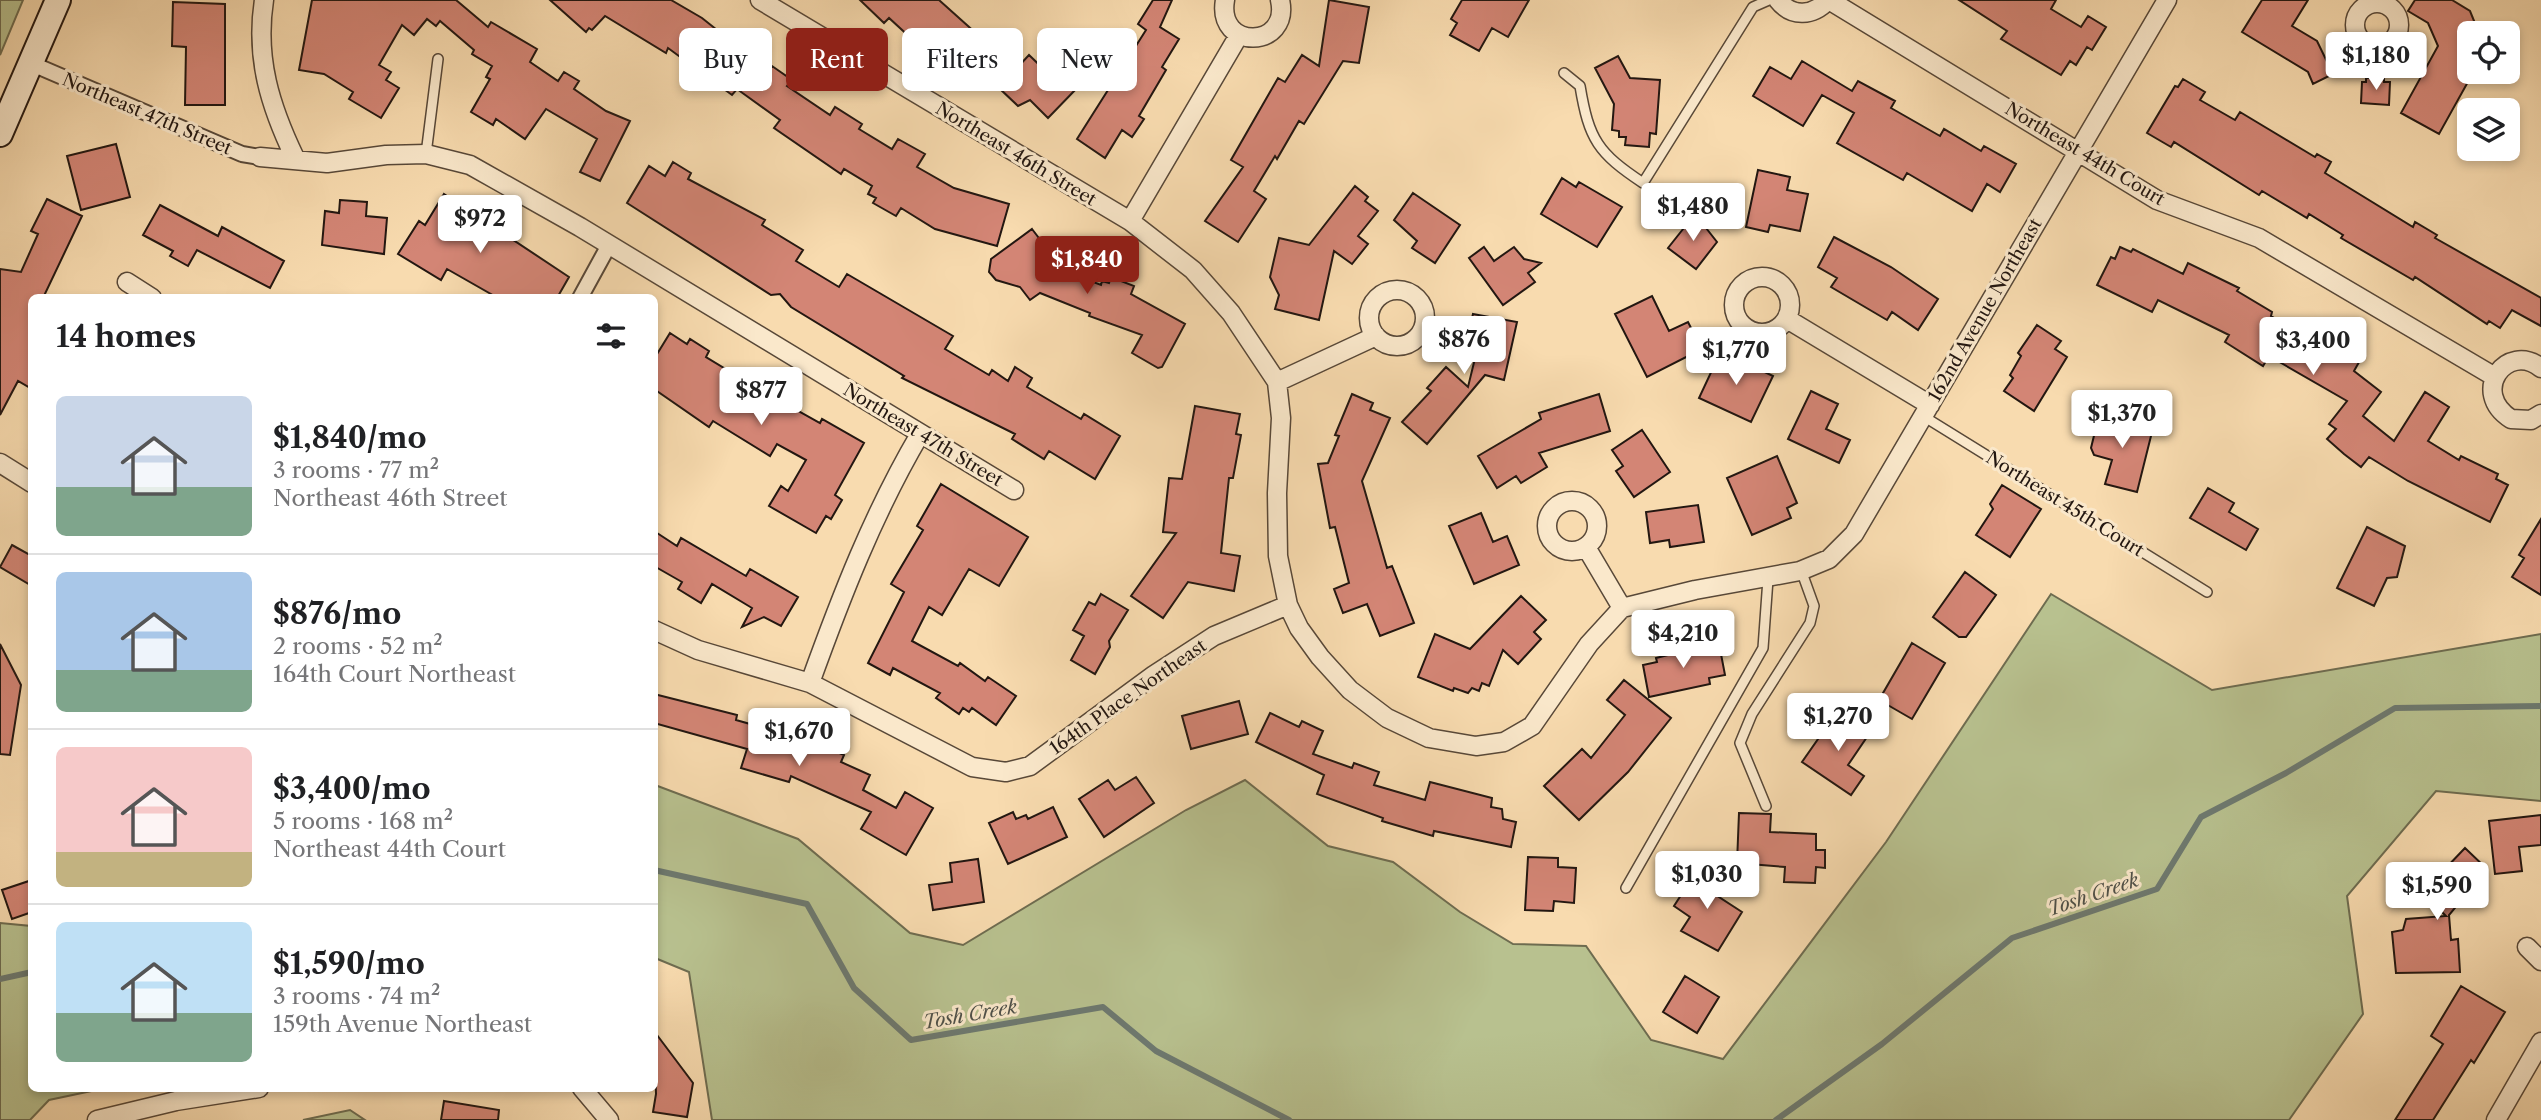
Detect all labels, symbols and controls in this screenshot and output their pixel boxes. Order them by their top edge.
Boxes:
map controls [2457,21,2520,161]
button: locate [2457,21,2520,84]
chip: Buy [679,28,772,91]
chip: Rent [786,28,888,91]
chip: Filters [902,28,1023,91]
chip: New [1037,28,1137,91]
pin: $1,180 [2319,32,2433,92]
text: $1,180 [2342,41,2410,69]
street label: Northeast 47th Street [59,68,236,160]
street label: Northeast 46th Street [932,97,1101,211]
street label: Northeast 44th Court [2001,98,2169,211]
button: layers [2457,98,2520,161]
pin: $1,480 [1636,184,1750,243]
text: $1,480 [1657,192,1729,220]
pin: $972 [439,196,521,255]
text: $972 [454,204,506,232]
street label: 162nd Avenue Northeast [1924,214,2047,406]
pin: $1,840 [1030,236,1144,296]
text: $1,840 [1051,245,1123,273]
pin: $876 [1423,316,1505,376]
icon: filters [592,317,630,355]
text: 14 homes [56,318,196,355]
pin: $3,400 [2256,318,2370,377]
text: $876 [1438,325,1490,353]
text: $3,400 [2275,326,2351,354]
pin: $1,770 [1679,328,1793,387]
text: $1,770 [1702,336,1770,364]
pin: $877 [720,368,802,427]
text: $877 [735,376,787,404]
street label: Northeast 47th Street [839,379,1007,492]
pin: $1,370 [2065,391,2179,450]
text: $1,370 [2087,399,2157,427]
text: $1,840/mo [273,419,427,456]
icon: home [112,424,196,508]
street label: Northeast 45th Court [1982,447,2148,562]
text: 3 rooms · 77 m² [273,456,439,484]
text: Northeast 46th Street [273,484,507,512]
text: $876/mo [273,595,401,632]
icon: home [112,600,196,684]
pin: $4,210 [1626,610,1740,670]
text: $4,210 [1647,619,1719,647]
text: 2 rooms · 52 m² [273,632,443,660]
street label: 164th Place Northeast [1045,634,1211,759]
text: 164th Court Northeast [273,660,516,688]
pin: $1,270 [1781,694,1895,753]
text: $1,270 [1803,702,1873,730]
pin: $1,670 [742,708,856,768]
text: $1,670 [764,717,834,745]
text: $3,400/mo [273,770,431,807]
icon: home [112,775,196,859]
text: 5 rooms · 168 m² [273,807,453,835]
text: Northeast 44th Court [273,835,506,863]
pin: $1,030 [1650,852,1764,911]
text: $1,030 [1671,860,1743,888]
pin: $1,590 [2380,862,2494,922]
water label: Tosh Creek [2045,868,2142,921]
text: $1,590 [2402,871,2472,899]
text: $1,590/mo [273,945,425,982]
icon: home [112,950,196,1034]
text: 3 rooms · 74 m² [273,982,440,1010]
water label: Tosh Creek [921,995,1019,1034]
text: 159th Avenue Northeast [273,1010,532,1038]

